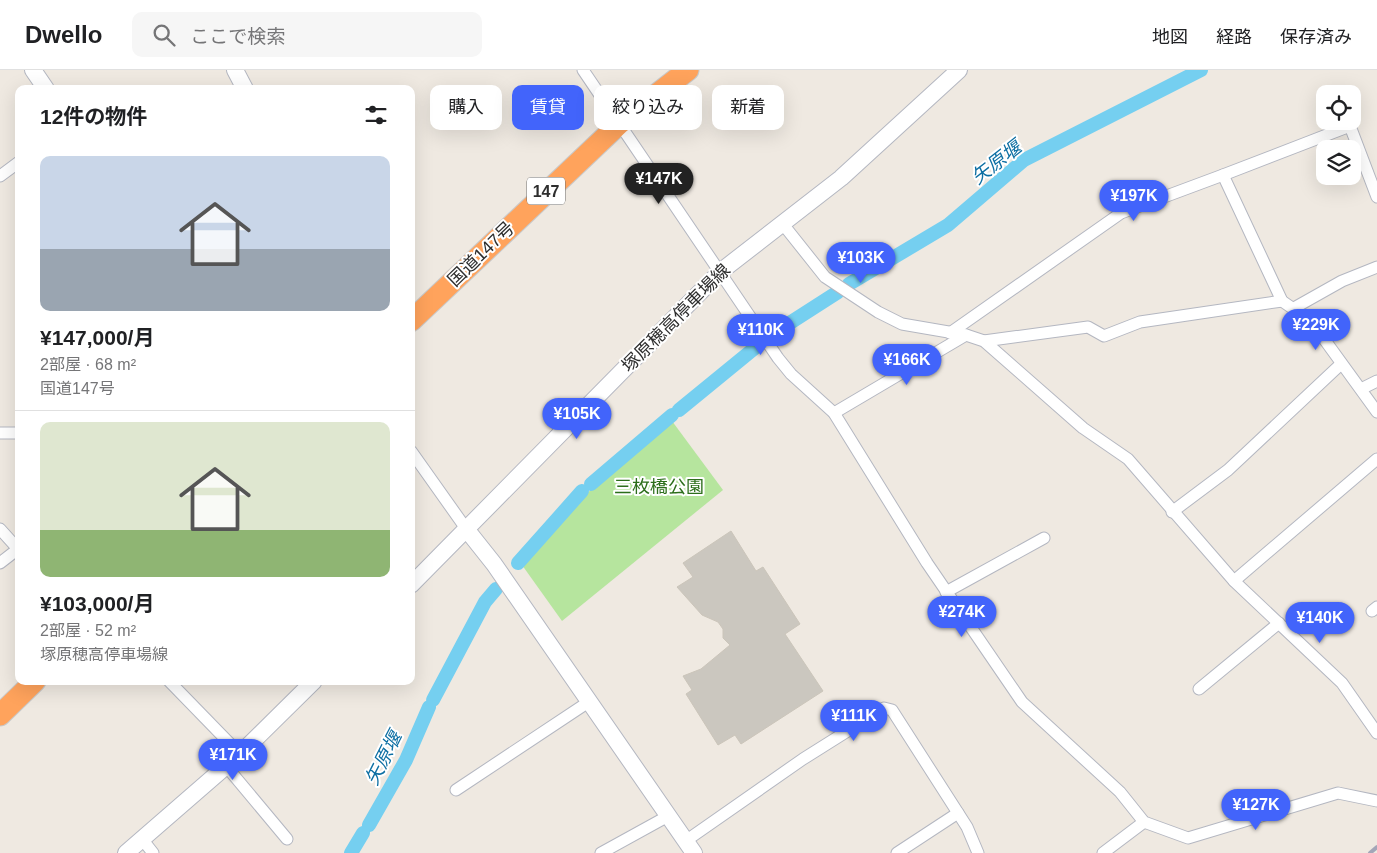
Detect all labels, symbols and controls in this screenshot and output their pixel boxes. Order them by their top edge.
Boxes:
search box [132,12,482,57]
text: Dwello [25,21,102,48]
icon: search [150,21,178,49]
text: ここで検索 [190,26,285,47]
text: 地図 [1152,27,1188,47]
text: 経路 [1216,27,1252,47]
text: 保存済み [1280,27,1352,47]
chip: 購入 [430,85,502,130]
chip: 賃貸 [512,85,584,130]
chip: 絞り込み [594,85,702,130]
chip: 新着 [712,85,784,130]
map controls [1316,85,1361,185]
button: locate [1316,85,1361,130]
icon: filters [362,101,390,129]
text: 12件の物件 [40,105,147,128]
water label: 矢原堰 [967,135,1028,188]
button: layers [1316,140,1361,185]
pin: ¥147K [624,162,694,205]
text: ¥147K [635,170,683,187]
road number: 147 [527,178,565,204]
pin: ¥197K [1099,180,1169,222]
text: ¥197K [1110,187,1158,204]
icon: home [170,189,260,279]
street label: 国道147号 [444,218,518,290]
pin: ¥103K [826,242,896,284]
text: ¥103K [837,249,885,266]
street label: 塚原穂高停車場線 [618,260,734,376]
pin: ¥229K [1281,308,1351,351]
pin: ¥110K [726,314,796,356]
text: ¥229K [1292,316,1340,333]
text: ¥110K [738,321,784,338]
text: ¥147,000/月 [40,326,154,349]
pin: ¥166K [872,344,942,386]
text: ¥166K [883,351,931,368]
text: 2部屋 · 68 m² [40,356,136,373]
text: 国道147号 [40,380,115,397]
pin: ¥105K [542,398,612,440]
text: ¥105K [553,405,601,422]
icon: home [170,454,260,544]
park label: 三枚橋公園 [614,477,704,497]
text: ¥103,000/月 [40,592,154,615]
pin: ¥274K [927,596,997,638]
pin: ¥140K [1285,602,1355,644]
text: ¥274K [938,603,986,620]
text: ¥140K [1296,609,1344,626]
text: 2部屋 · 52 m² [40,622,136,639]
text: 塚原穂高停車場線 [40,646,168,663]
pin: ¥111K [819,700,889,742]
text: ¥111K [831,707,877,724]
water label: 矢原堰 [361,725,407,788]
pin: ¥171K [198,738,268,781]
text: ¥171K [209,746,257,763]
pin: ¥127K [1221,788,1291,831]
text: ¥127K [1232,796,1280,813]

